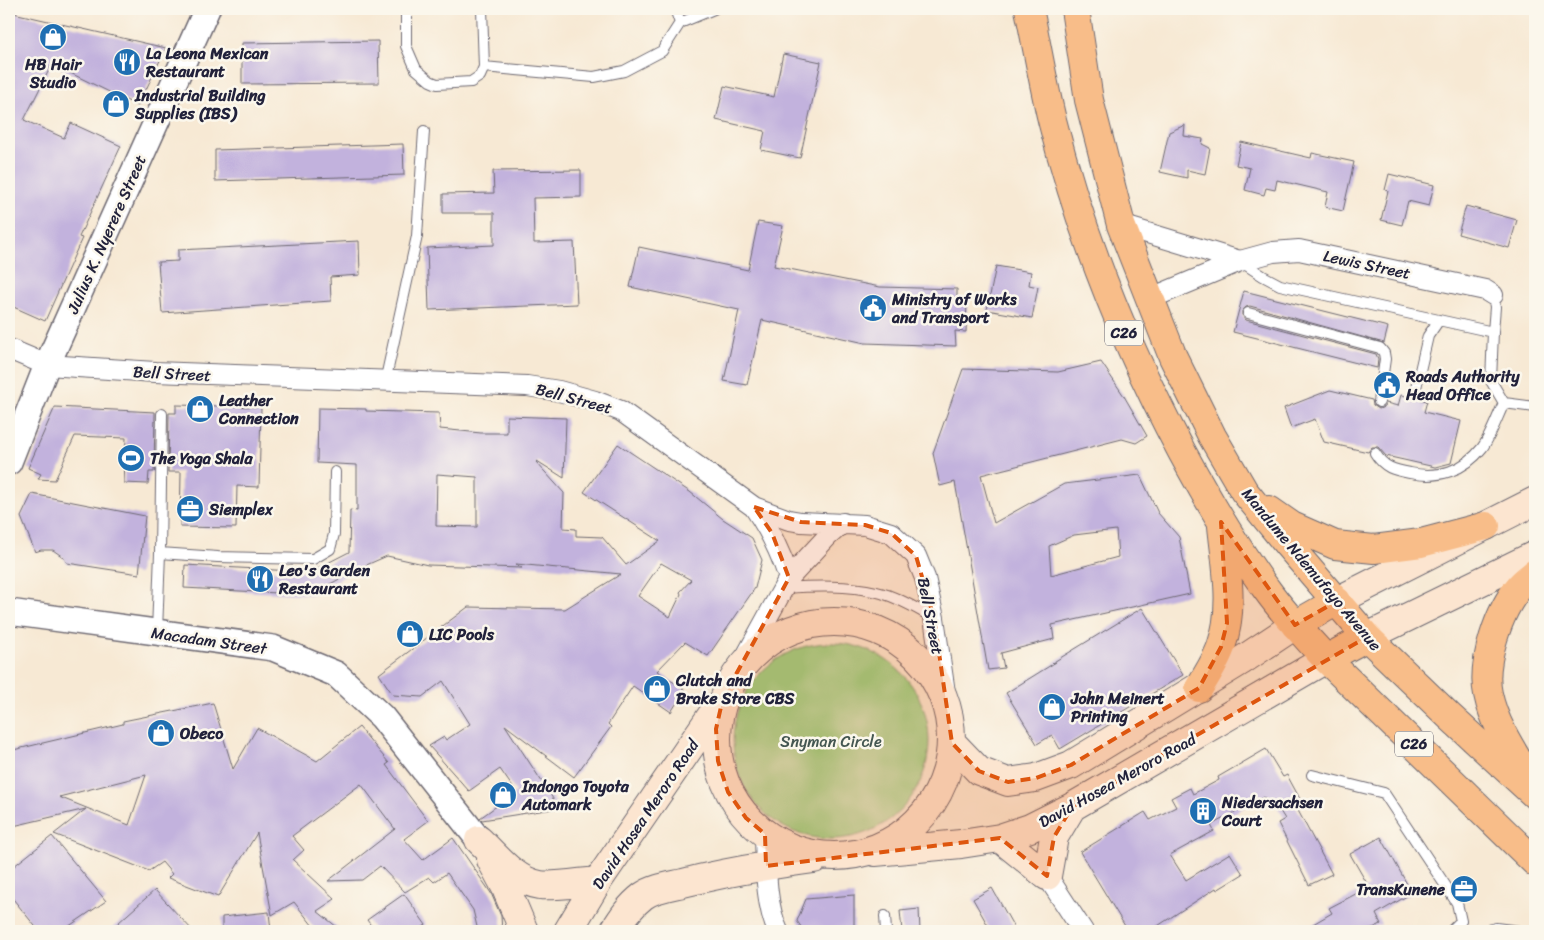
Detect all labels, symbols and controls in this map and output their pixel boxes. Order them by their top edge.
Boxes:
shop icon: HB Hair Studio [38,22,68,52]
place label: La Leona Mexican Restaurant [145,39,269,86]
restaurant icon: La Leona Mexican Restaurant [112,47,142,77]
place label: HB Hair Studio [24,50,82,97]
place label: Industrial Building Supplies (IBS) [134,81,266,128]
shop icon: Industrial Building Supplies (IBS) [101,89,131,119]
street label: Julius K. Nyerere Street [58,150,155,319]
street label: Lewis Street [1321,241,1413,288]
place label: Ministry of Works and Transport [891,285,1017,332]
public building icon: Ministry of Works and Transport [858,293,888,323]
road number: C26 [1105,320,1143,346]
street label: Bell Street [132,357,212,390]
place label: Roads Authority Head Office [1405,362,1520,409]
public building icon: Roads Authority Head Office [1372,370,1402,400]
street label: Bell Street [532,374,615,423]
place label: Leather Connection [218,386,299,433]
shop icon: Leather Connection [185,394,215,424]
sports icon: The Yoga Shala [116,443,146,473]
place label: The Yoga Shala [150,444,254,473]
street label: Mandume Ndemufayo Avenue [1234,481,1389,658]
office icon: Siemplex [175,494,205,524]
place label: Siemplex [208,495,274,524]
place label: Leo's Garden Restaurant [278,556,370,603]
restaurant icon: Leo's Garden Restaurant [245,564,275,594]
street label: Bell Street [909,575,952,657]
street label: Macadam Street [149,618,269,663]
shop icon: LIC Pools [395,619,425,649]
place label: LIC Pools [429,620,495,649]
place label: Clutch and Brake Store CBS [675,666,795,713]
shop icon: Clutch and Brake Store CBS [642,674,672,704]
place label: John Meinert Printing [1070,684,1165,731]
shop icon: John Meinert Printing [1037,692,1067,722]
shop icon: Obeco [146,718,176,748]
place label: Obeco [179,719,224,748]
street label: David Hosea Meroro Road [1033,724,1203,836]
park label: Snyman Circle [780,727,882,756]
street label: David Hosea Meroro Road [584,732,708,896]
road number: C26 [1395,732,1433,756]
place label: Indongo Toyota Automark [521,772,630,819]
shop icon: Indongo Toyota Automark [488,780,518,810]
place label: Niedersachsen Court [1221,788,1323,835]
building icon: Niedersachsen Court [1188,796,1218,826]
office icon: TransKunene [1449,874,1479,904]
place label: TransKunene [1356,875,1446,904]

